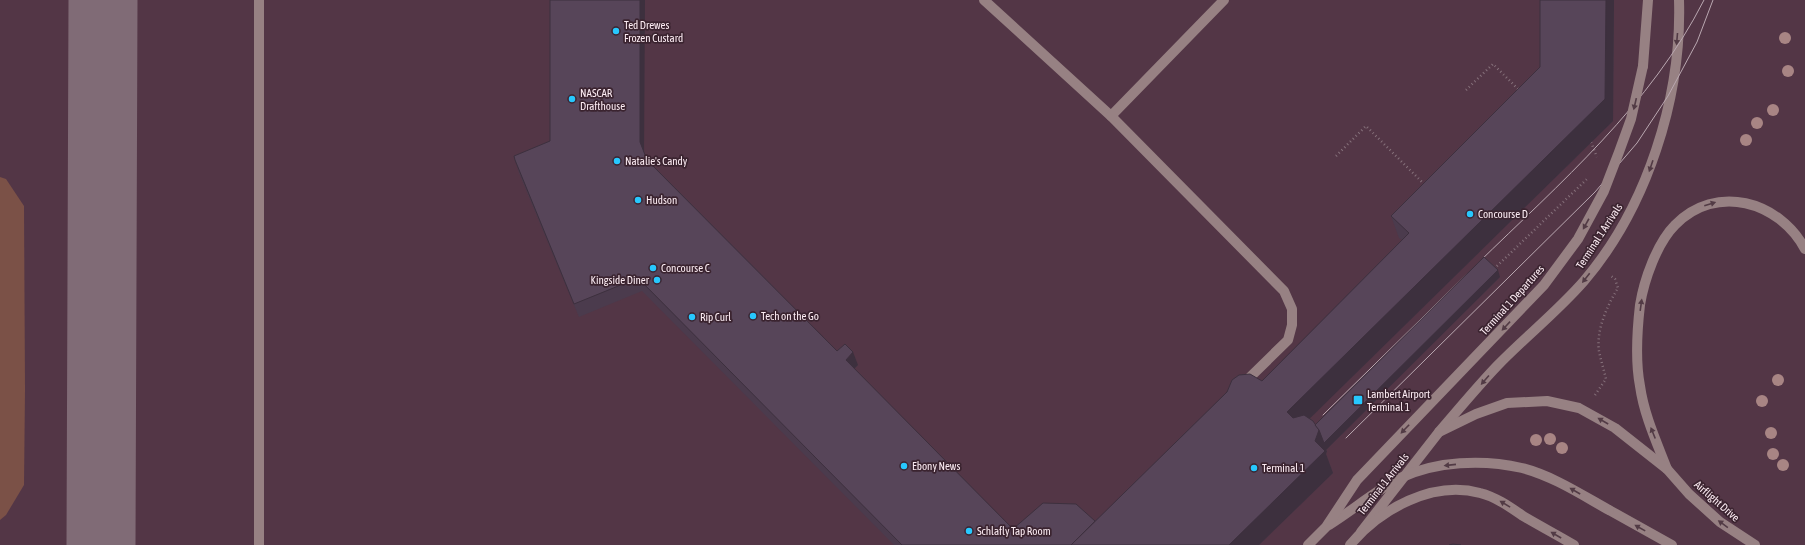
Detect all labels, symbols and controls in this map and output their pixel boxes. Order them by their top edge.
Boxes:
place label: Ted Drewes Frozen Custard [624,19,683,44]
marker: Ted Drewes Frozen Custard [611,26,621,36]
one-way arrow [1674,33,1681,45]
place label: NASCAR Drafthouse [580,87,625,112]
marker: NASCAR Drafthouse [567,94,577,104]
one-way arrow [1631,98,1637,111]
place label: Natalie's Candy [625,155,688,167]
marker: Natalie's Candy [612,156,622,166]
one-way arrow [1647,160,1653,172]
place label: Hudson [646,194,677,206]
marker: Hudson [633,195,643,205]
street label: Terminal 1 Arrivals [1574,201,1625,271]
one-way arrow [1705,201,1717,207]
place label: Concourse D [1478,208,1528,220]
marker: Concourse D [1465,209,1475,219]
one-way arrow [1582,219,1589,230]
place label: Concourse C [661,262,710,274]
marker: Concourse C [648,263,658,273]
street label: Terminal 1 Departures [1478,263,1547,337]
one-way arrow [1582,272,1590,283]
place label: Kingside Diner [591,274,650,286]
marker: Kingside Diner [652,275,662,285]
one-way arrow [1638,299,1644,312]
place label: Tech on the Go [761,310,819,322]
place label: Rip Curl [700,311,731,323]
marker: Tech on the Go [748,311,758,321]
marker: Rip Curl [687,312,697,322]
one-way arrow [1501,321,1511,331]
one-way arrow [1480,375,1490,385]
place label: Lambert Airport Terminal 1 [1367,388,1430,413]
marker: Lambert Airport Terminal 1 [1352,394,1364,406]
one-way arrow [1597,418,1608,425]
one-way arrow [1400,424,1410,434]
one-way arrow [1650,428,1656,439]
street label: Terminal 1 Arrivals [1355,451,1411,517]
place label: Ebony News [912,460,960,472]
marker: Ebony News [899,461,909,471]
place label: Terminal 1 [1262,462,1305,474]
one-way arrow [1444,462,1456,468]
marker: Terminal 1 [1249,463,1259,473]
street label: Airflight Drive [1692,478,1742,524]
one-way arrow [1569,487,1581,494]
one-way arrow [1499,501,1511,508]
one-way arrow [1717,520,1728,528]
one-way arrow [1634,524,1646,531]
place label: Schlafly Tap Room [977,525,1051,537]
marker: Schlafly Tap Room [964,526,974,536]
one-way arrow [1550,531,1562,538]

